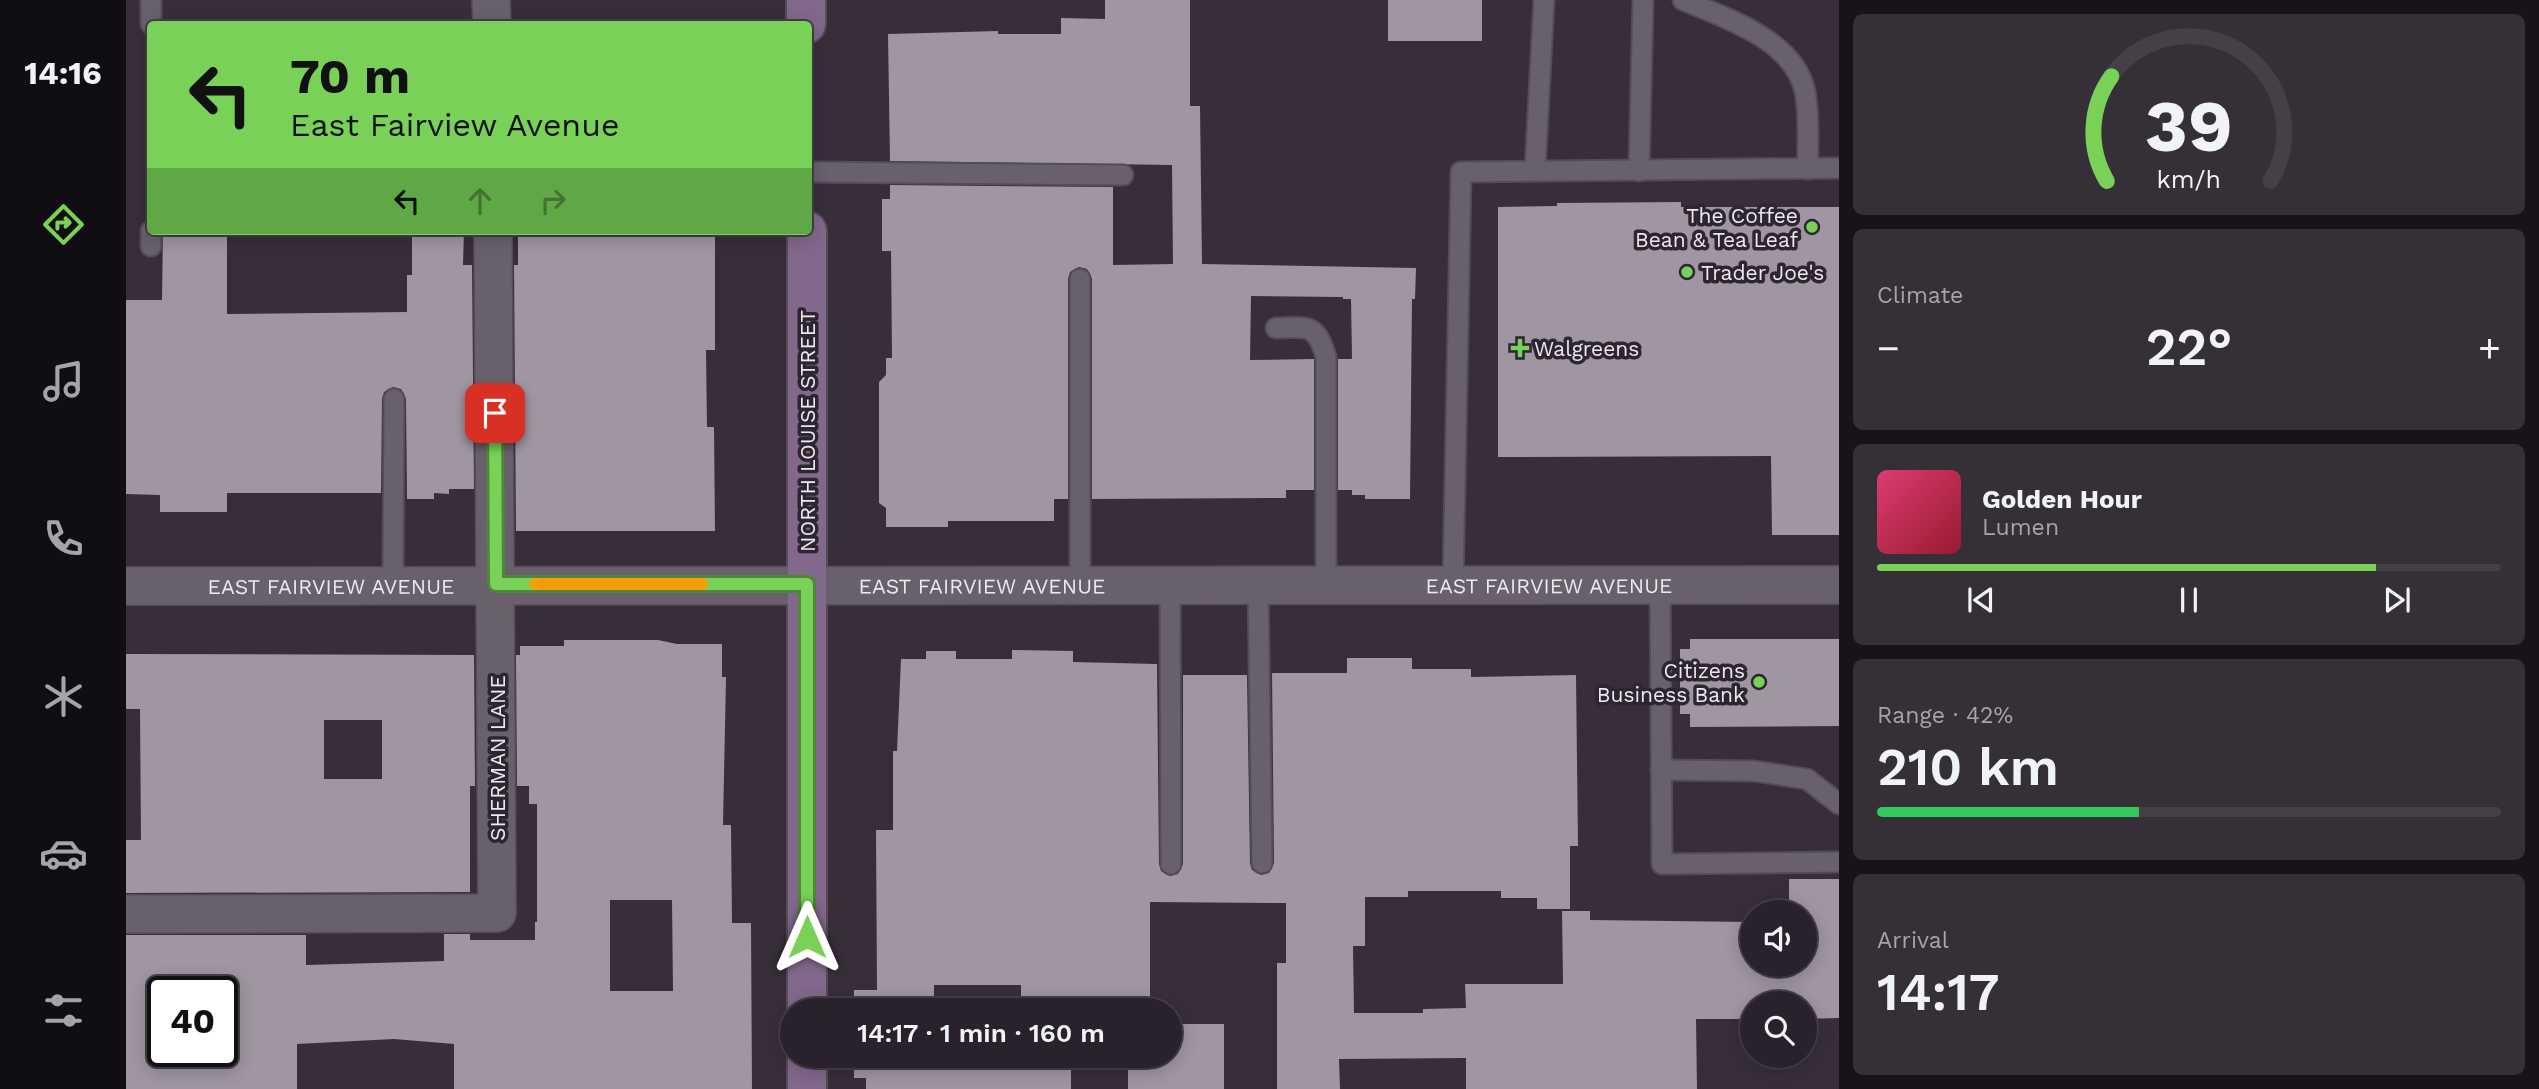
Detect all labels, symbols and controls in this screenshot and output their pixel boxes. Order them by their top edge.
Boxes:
text: 70 m [290,47,410,105]
icon: left [175,49,266,140]
text: 14:16 [24,54,102,92]
text: 39 [2145,83,2233,169]
text: East Fairview Avenue [290,106,619,144]
text: km/h [2157,164,2221,193]
icon: left [388,182,426,220]
icon: ahead [461,182,499,220]
icon: right [534,182,572,220]
icon: directions [39,200,88,249]
place label: The Coffee Bean & Tea Leaf [1635,203,1798,252]
marker: The Coffee Bean & Tea Leaf [1804,219,1820,235]
place label: Trader Joe's [1701,260,1824,285]
marker: Trader Joe's [1679,264,1695,280]
text: Climate [1877,282,1963,309]
street label: NORTH LOUISE STREET [795,310,820,552]
text: 22° [2146,317,2232,378]
text: − [1877,326,1900,370]
text: + [2478,326,2501,370]
place label: Walgreens [1534,336,1639,361]
marker: Walgreens [1512,340,1528,356]
icon: music [39,357,88,406]
pin [465,383,525,443]
icon: arrive [476,394,514,432]
text: Golden Hour [1982,484,2142,514]
icon: phone [39,514,88,563]
text: Lumen [1982,514,2059,541]
street label: EAST FAIRVIEW AVENUE [208,573,454,598]
street label: EAST FAIRVIEW AVENUE [859,573,1105,598]
street label: EAST FAIRVIEW AVENUE [1426,573,1672,598]
icon: previous [1962,581,2000,619]
icon: pause [2170,581,2208,619]
icon: next [2378,581,2416,619]
place label: Citizens Business Bank [1597,658,1745,707]
icon: climate [39,672,88,721]
marker: Citizens Business Bank [1751,674,1767,690]
street label: SHERMAN LANE [485,675,510,841]
text: Range · 42% [1877,702,2013,729]
text: 210 km [1877,737,2059,798]
icon: car [39,829,88,878]
position arrow [770,900,844,974]
map controls [1740,900,1817,1068]
button: sound [1740,900,1817,977]
text: Arrival [1877,927,1949,954]
text: 14:17 [1877,962,2000,1023]
speed limit sign: 40 [147,976,238,1067]
icon: filters [39,986,88,1035]
button: search [1740,991,1817,1068]
text: 14:17 · 1 min · 160 m [857,1018,1105,1048]

